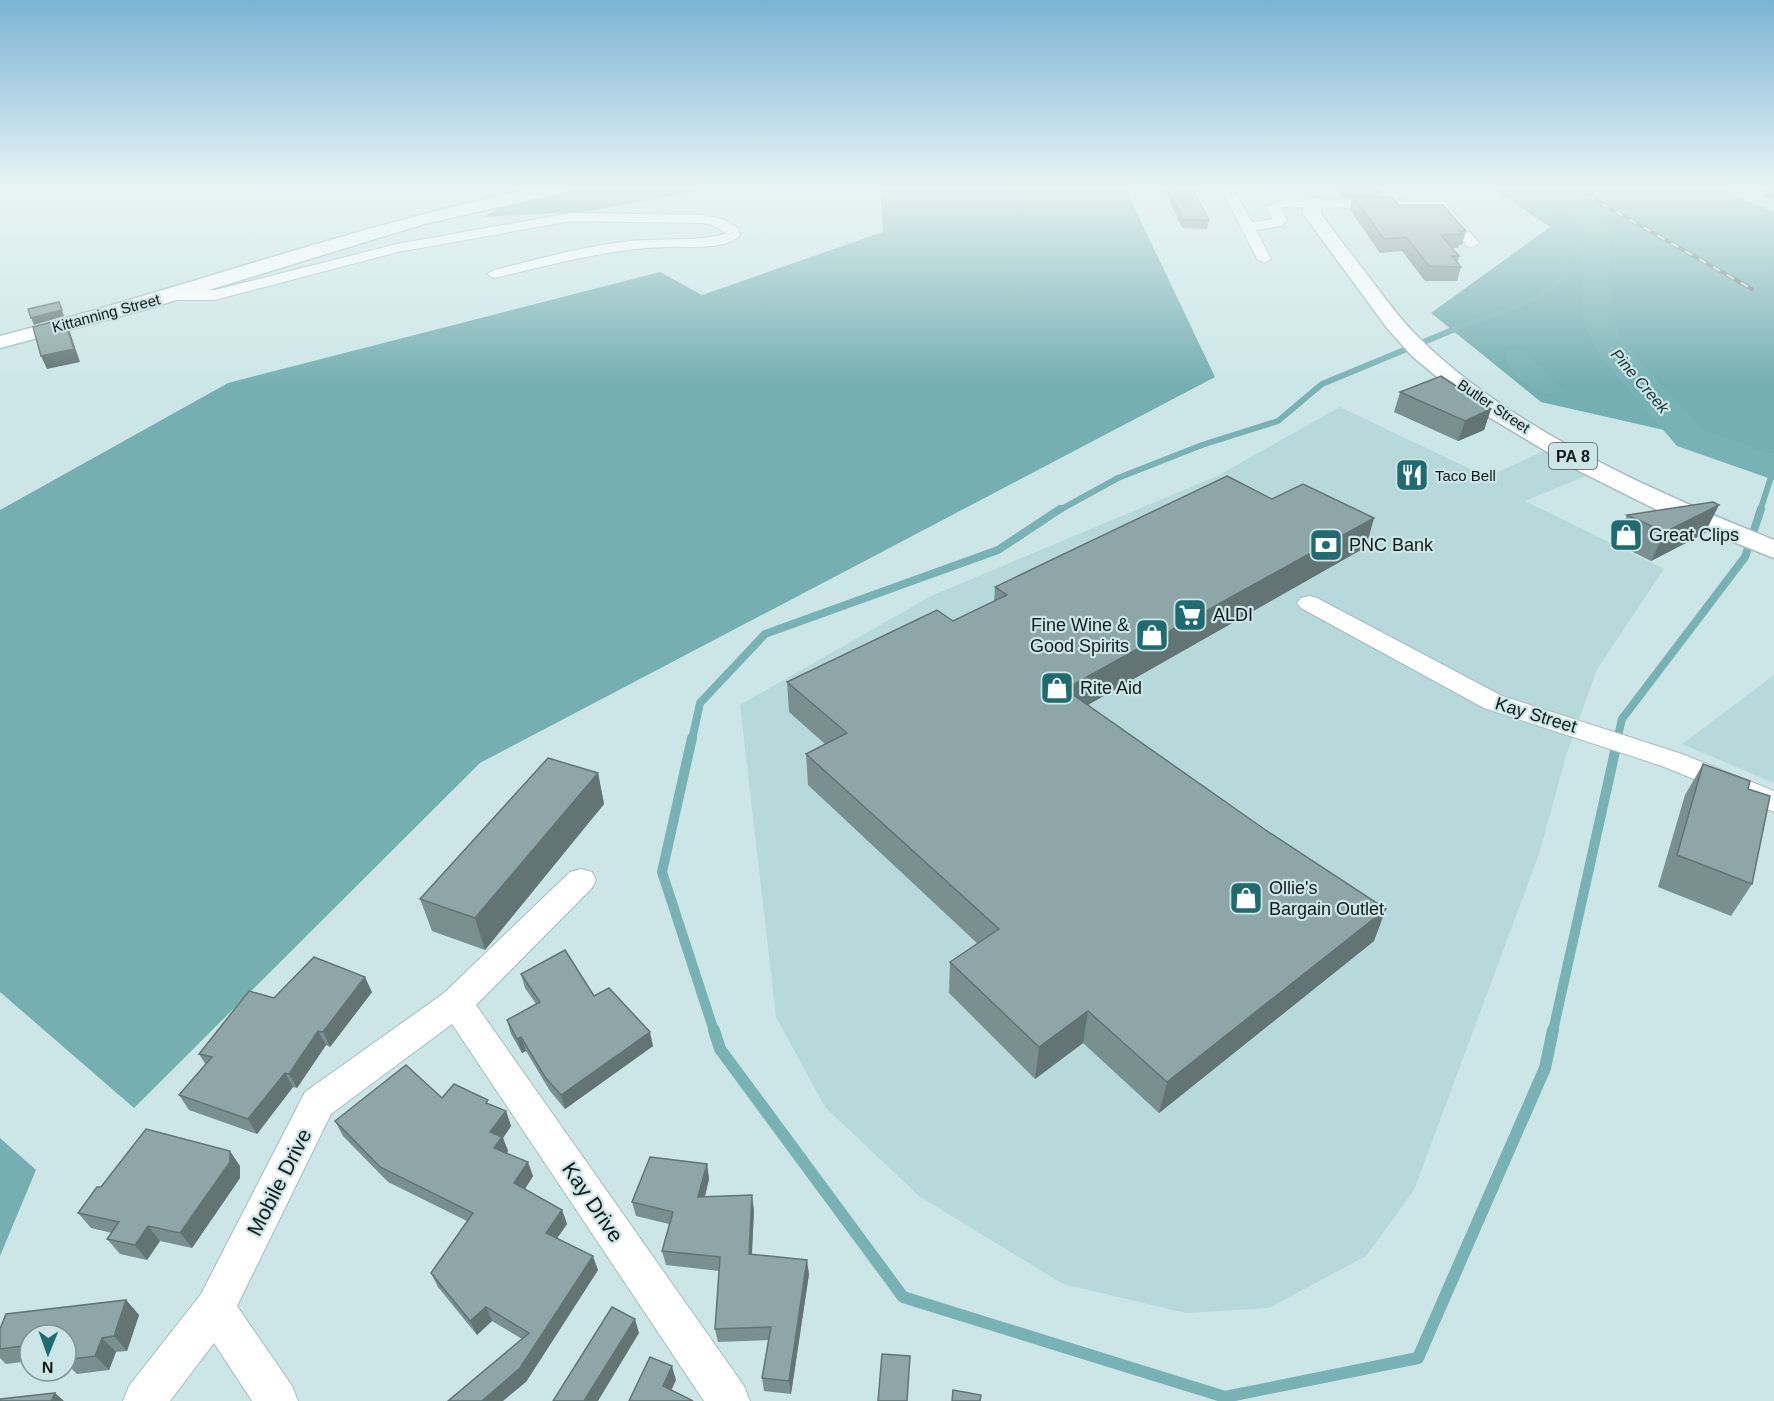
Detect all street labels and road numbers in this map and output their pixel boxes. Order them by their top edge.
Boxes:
street label: Kittanning Street [50,290,163,336]
street label: Butler Street [1455,376,1534,437]
road number: PA 8 [1549,443,1597,469]
street label: Kay Street [1493,693,1579,737]
street label: Mobile Drive [242,1125,316,1239]
street label: Kay Drive [558,1158,628,1246]

